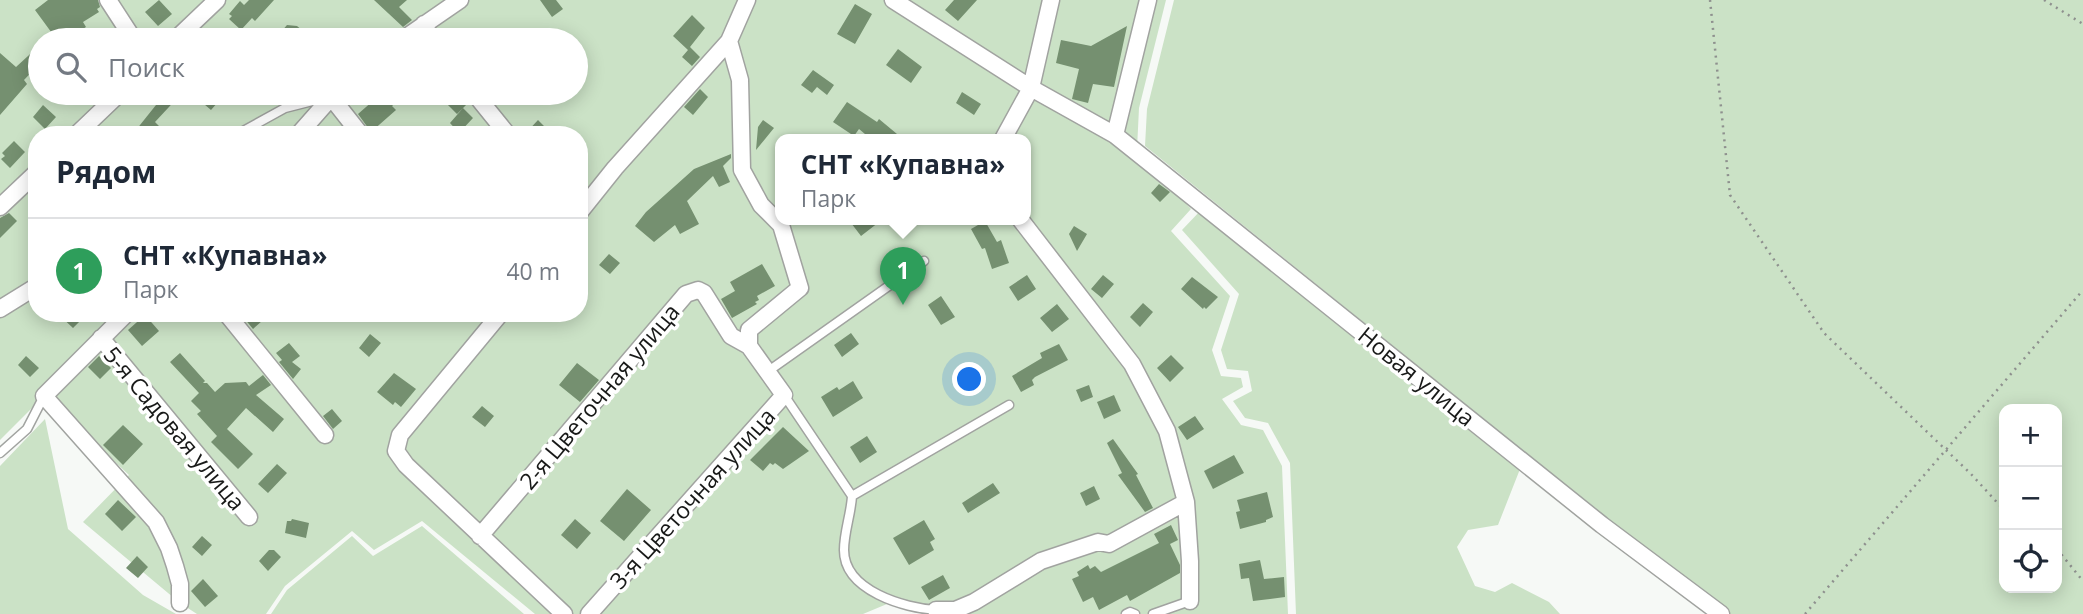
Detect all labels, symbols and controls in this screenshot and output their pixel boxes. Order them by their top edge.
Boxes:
search box [28,28,588,105]
icon: search [52,48,90,86]
text: Поиск [108,49,185,85]
popup [775,134,1031,225]
text: СНТ «Купавна» [801,146,1005,182]
text: Рядом [56,151,156,192]
text: Парк [801,182,856,214]
text: СНТ «Купавна» [123,237,327,273]
pin: 1 [880,247,926,305]
text: 1 [72,255,86,287]
text: 40 m [506,255,560,287]
text: Парк [123,273,178,305]
street label: 2-я Цветочная улица [512,296,686,496]
street label: Новая улица [1352,319,1482,433]
street label: 5-я Садовая улица [97,339,253,517]
your location [952,362,986,396]
street label: 3-я Цветочная улица [602,401,782,595]
map controls [1999,404,2062,593]
button: + [1999,404,2062,467]
button: − [1999,467,2062,530]
button: locate [1999,530,2062,593]

